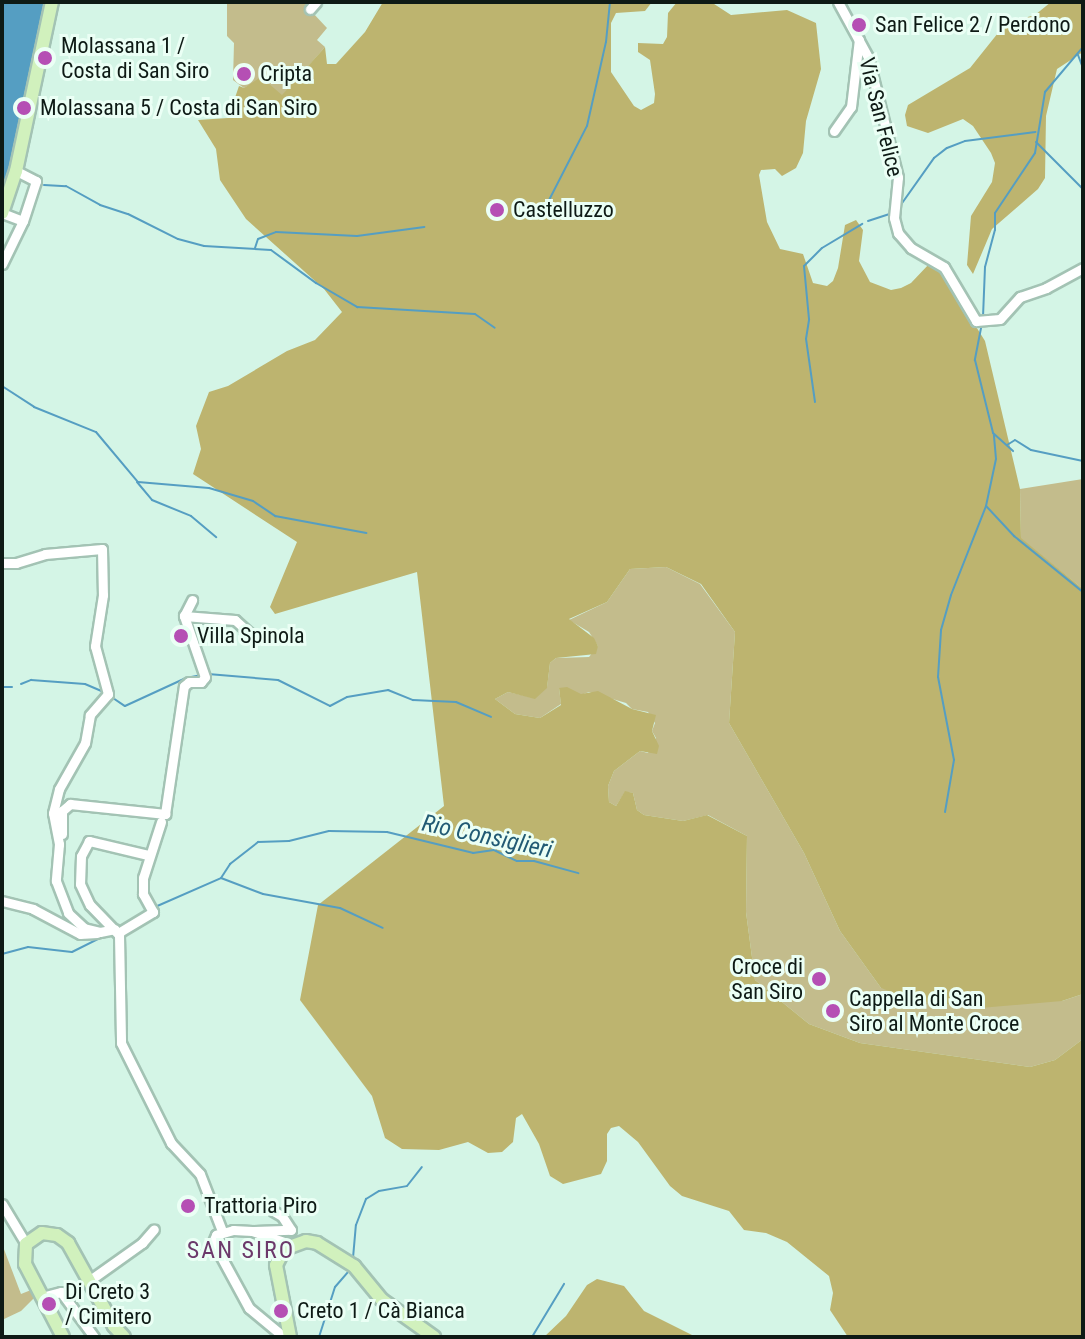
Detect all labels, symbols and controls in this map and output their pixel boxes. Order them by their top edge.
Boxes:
place label: San Felice 2 / Perdono [875,12,1071,38]
marker: San Felice 2 / Perdono [850,16,868,34]
place label: Molassana 1 / Costa di San Siro [61,32,209,84]
marker: Molassana 1 / Costa di San Siro [36,49,54,67]
street label: Via San Felice [853,55,909,179]
place label: Cripta [260,61,312,87]
marker: Cripta [235,65,253,83]
place label: Molassana 5 / Costa di San Siro [40,95,318,121]
marker: Molassana 5 / Costa di San Siro [15,99,33,117]
place label: Castelluzzo [513,197,614,223]
marker: Castelluzzo [488,201,506,219]
place label: Villa Spinola [197,623,305,649]
marker: Villa Spinola [172,627,190,645]
water label: Rio Consiglieri [419,809,555,865]
place label: Croce di San Siro [731,953,803,1004]
marker: Croce di San Siro [810,970,828,988]
place label: Cappella di San Siro al Monte Croce [849,985,1019,1036]
marker: Cappella di San Siro al Monte Croce [824,1002,842,1020]
place label: Trattoria Piro [204,1193,317,1219]
marker: Trattoria Piro [179,1197,197,1215]
district label: SAN SIRO [187,1237,295,1265]
place label: Di Creto 3 / Cimitero [65,1278,152,1330]
marker: Di Creto 3 / Cimitero [40,1295,58,1313]
place label: Creto 1 / Cà Bianca [297,1298,465,1324]
marker: Creto 1 / Cà Bianca [272,1302,290,1320]

